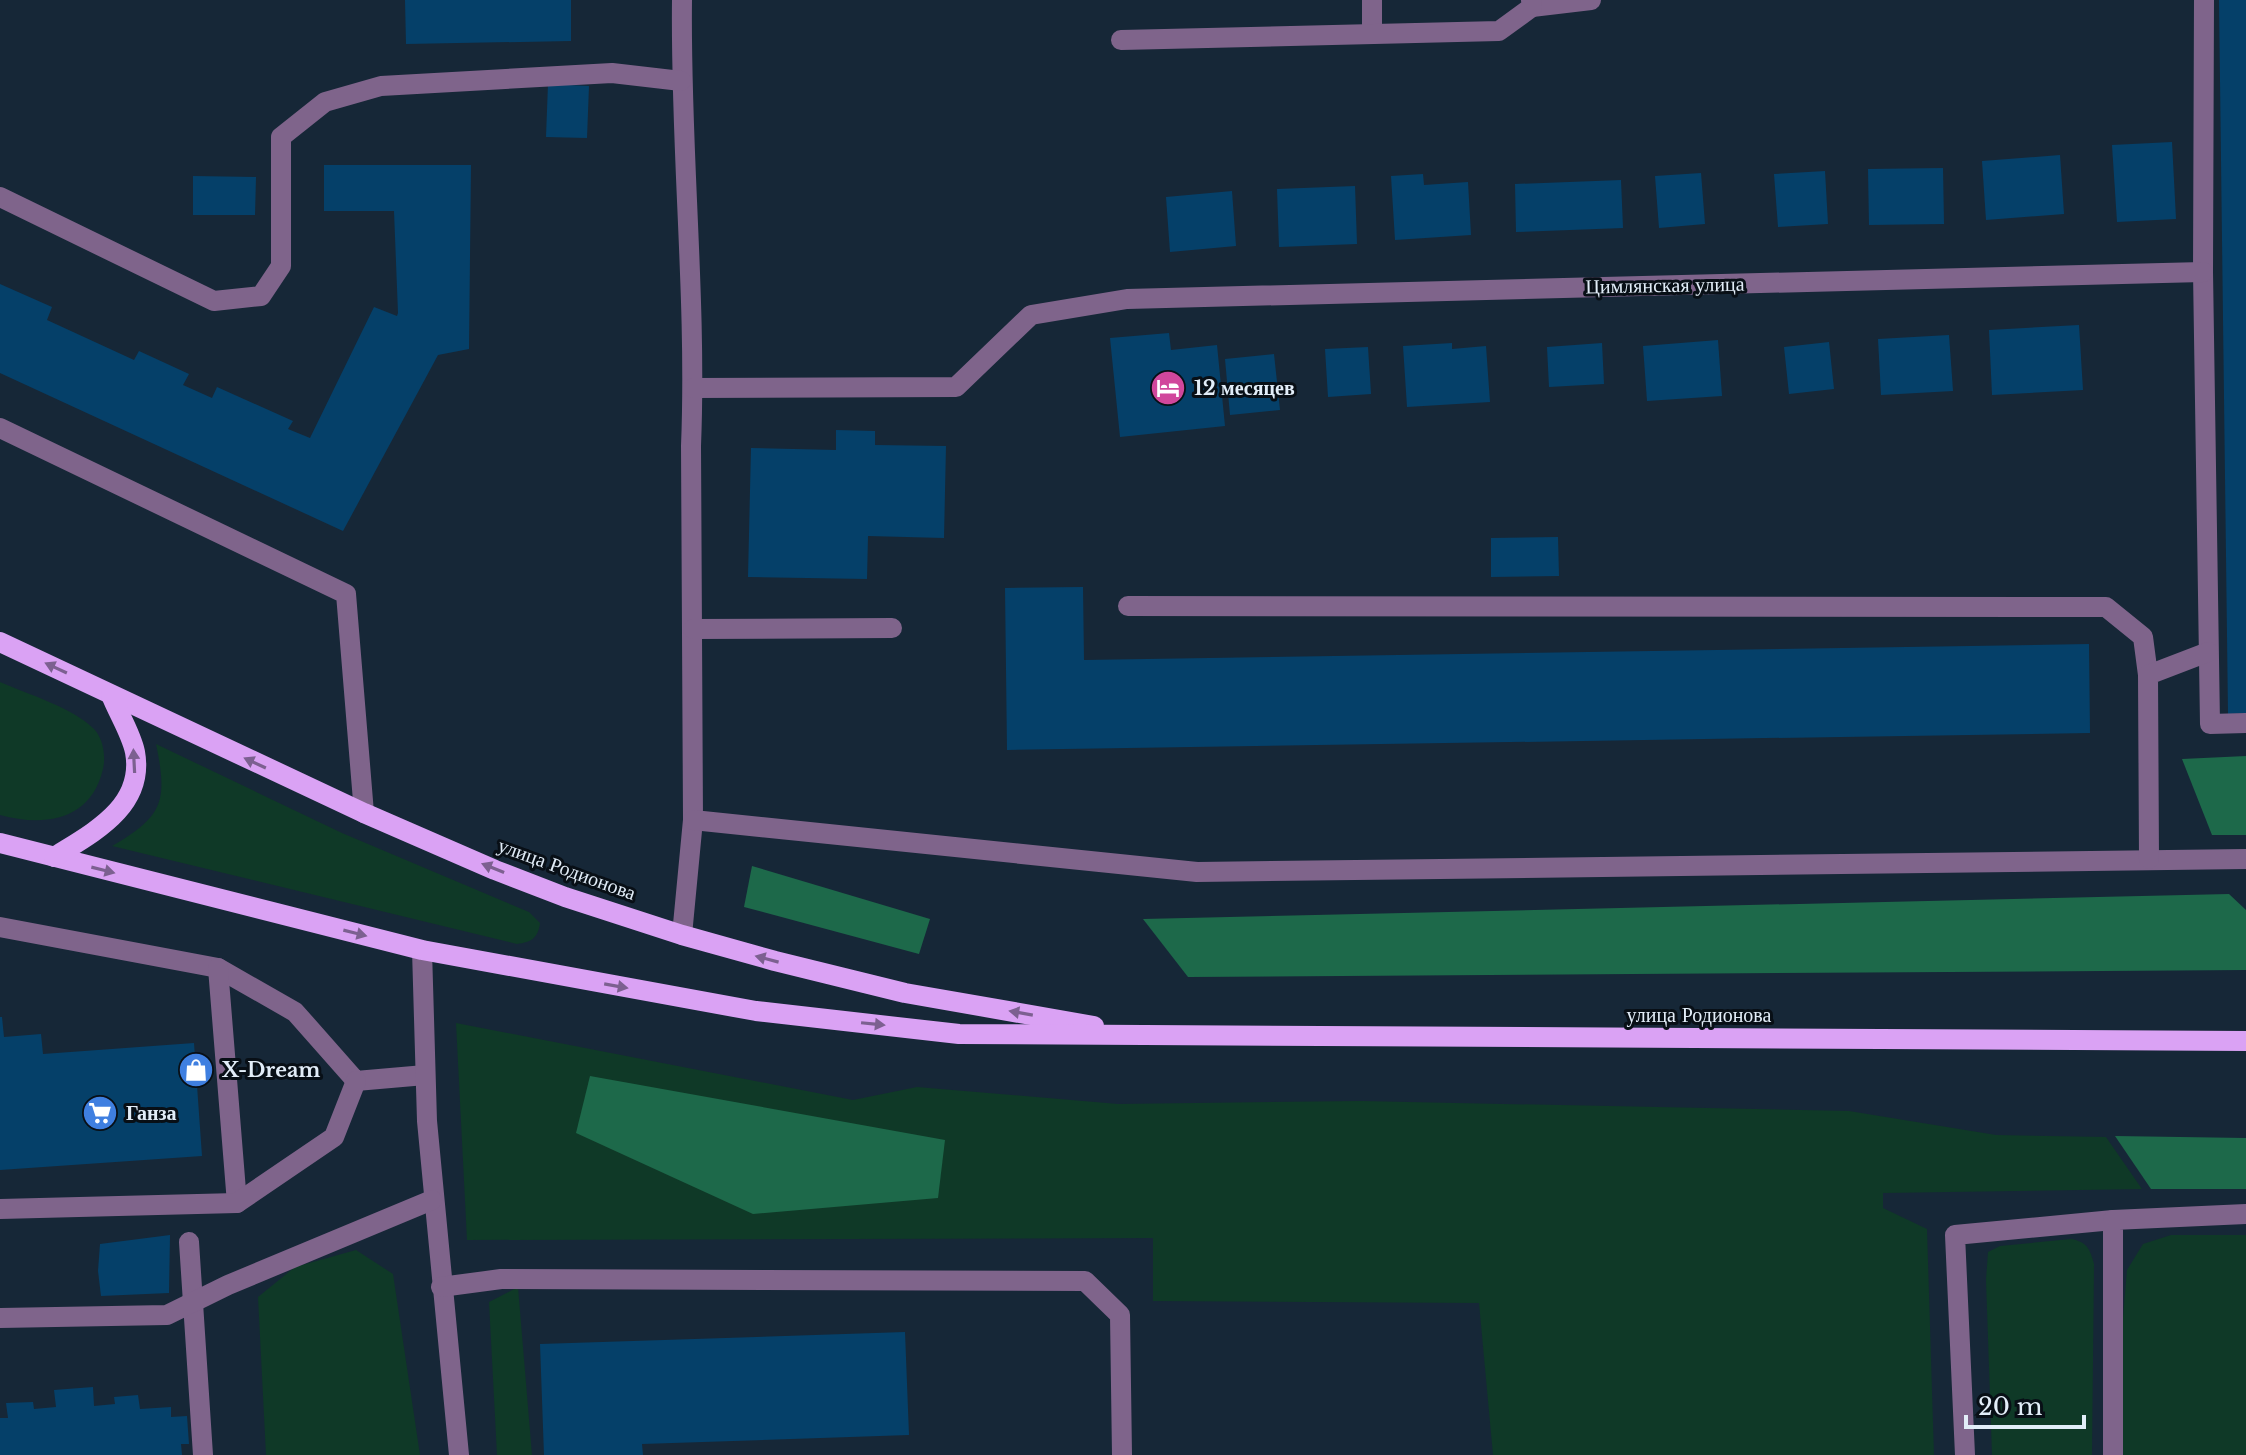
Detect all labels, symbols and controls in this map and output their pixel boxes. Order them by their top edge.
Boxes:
street label: Цимлянская улица [1585,272,1745,298]
hotel icon: 12 месяцев [1149,369,1187,407]
place label: 12 месяцев [1194,376,1295,400]
one-way arrow [44,661,67,675]
one-way arrow [127,748,140,773]
one-way arrow [243,756,267,770]
street label: улица Родионова [495,833,639,905]
one-way arrow [481,862,505,875]
one-way arrow [90,864,115,876]
one-way arrow [342,928,367,940]
one-way arrow [754,952,779,964]
one-way arrow [603,980,628,992]
street label: улица Родионова [1627,1003,1772,1027]
one-way arrow [1008,1007,1033,1019]
one-way arrow [861,1018,886,1031]
shop icon: X-Dream [177,1051,215,1089]
place label: X-Dream [221,1058,320,1082]
supermarket icon: Ганза [81,1094,119,1132]
place label: Ганза [126,1101,177,1125]
scale bar [1966,1379,2084,1429]
text: 20 m [1978,1392,2043,1421]

